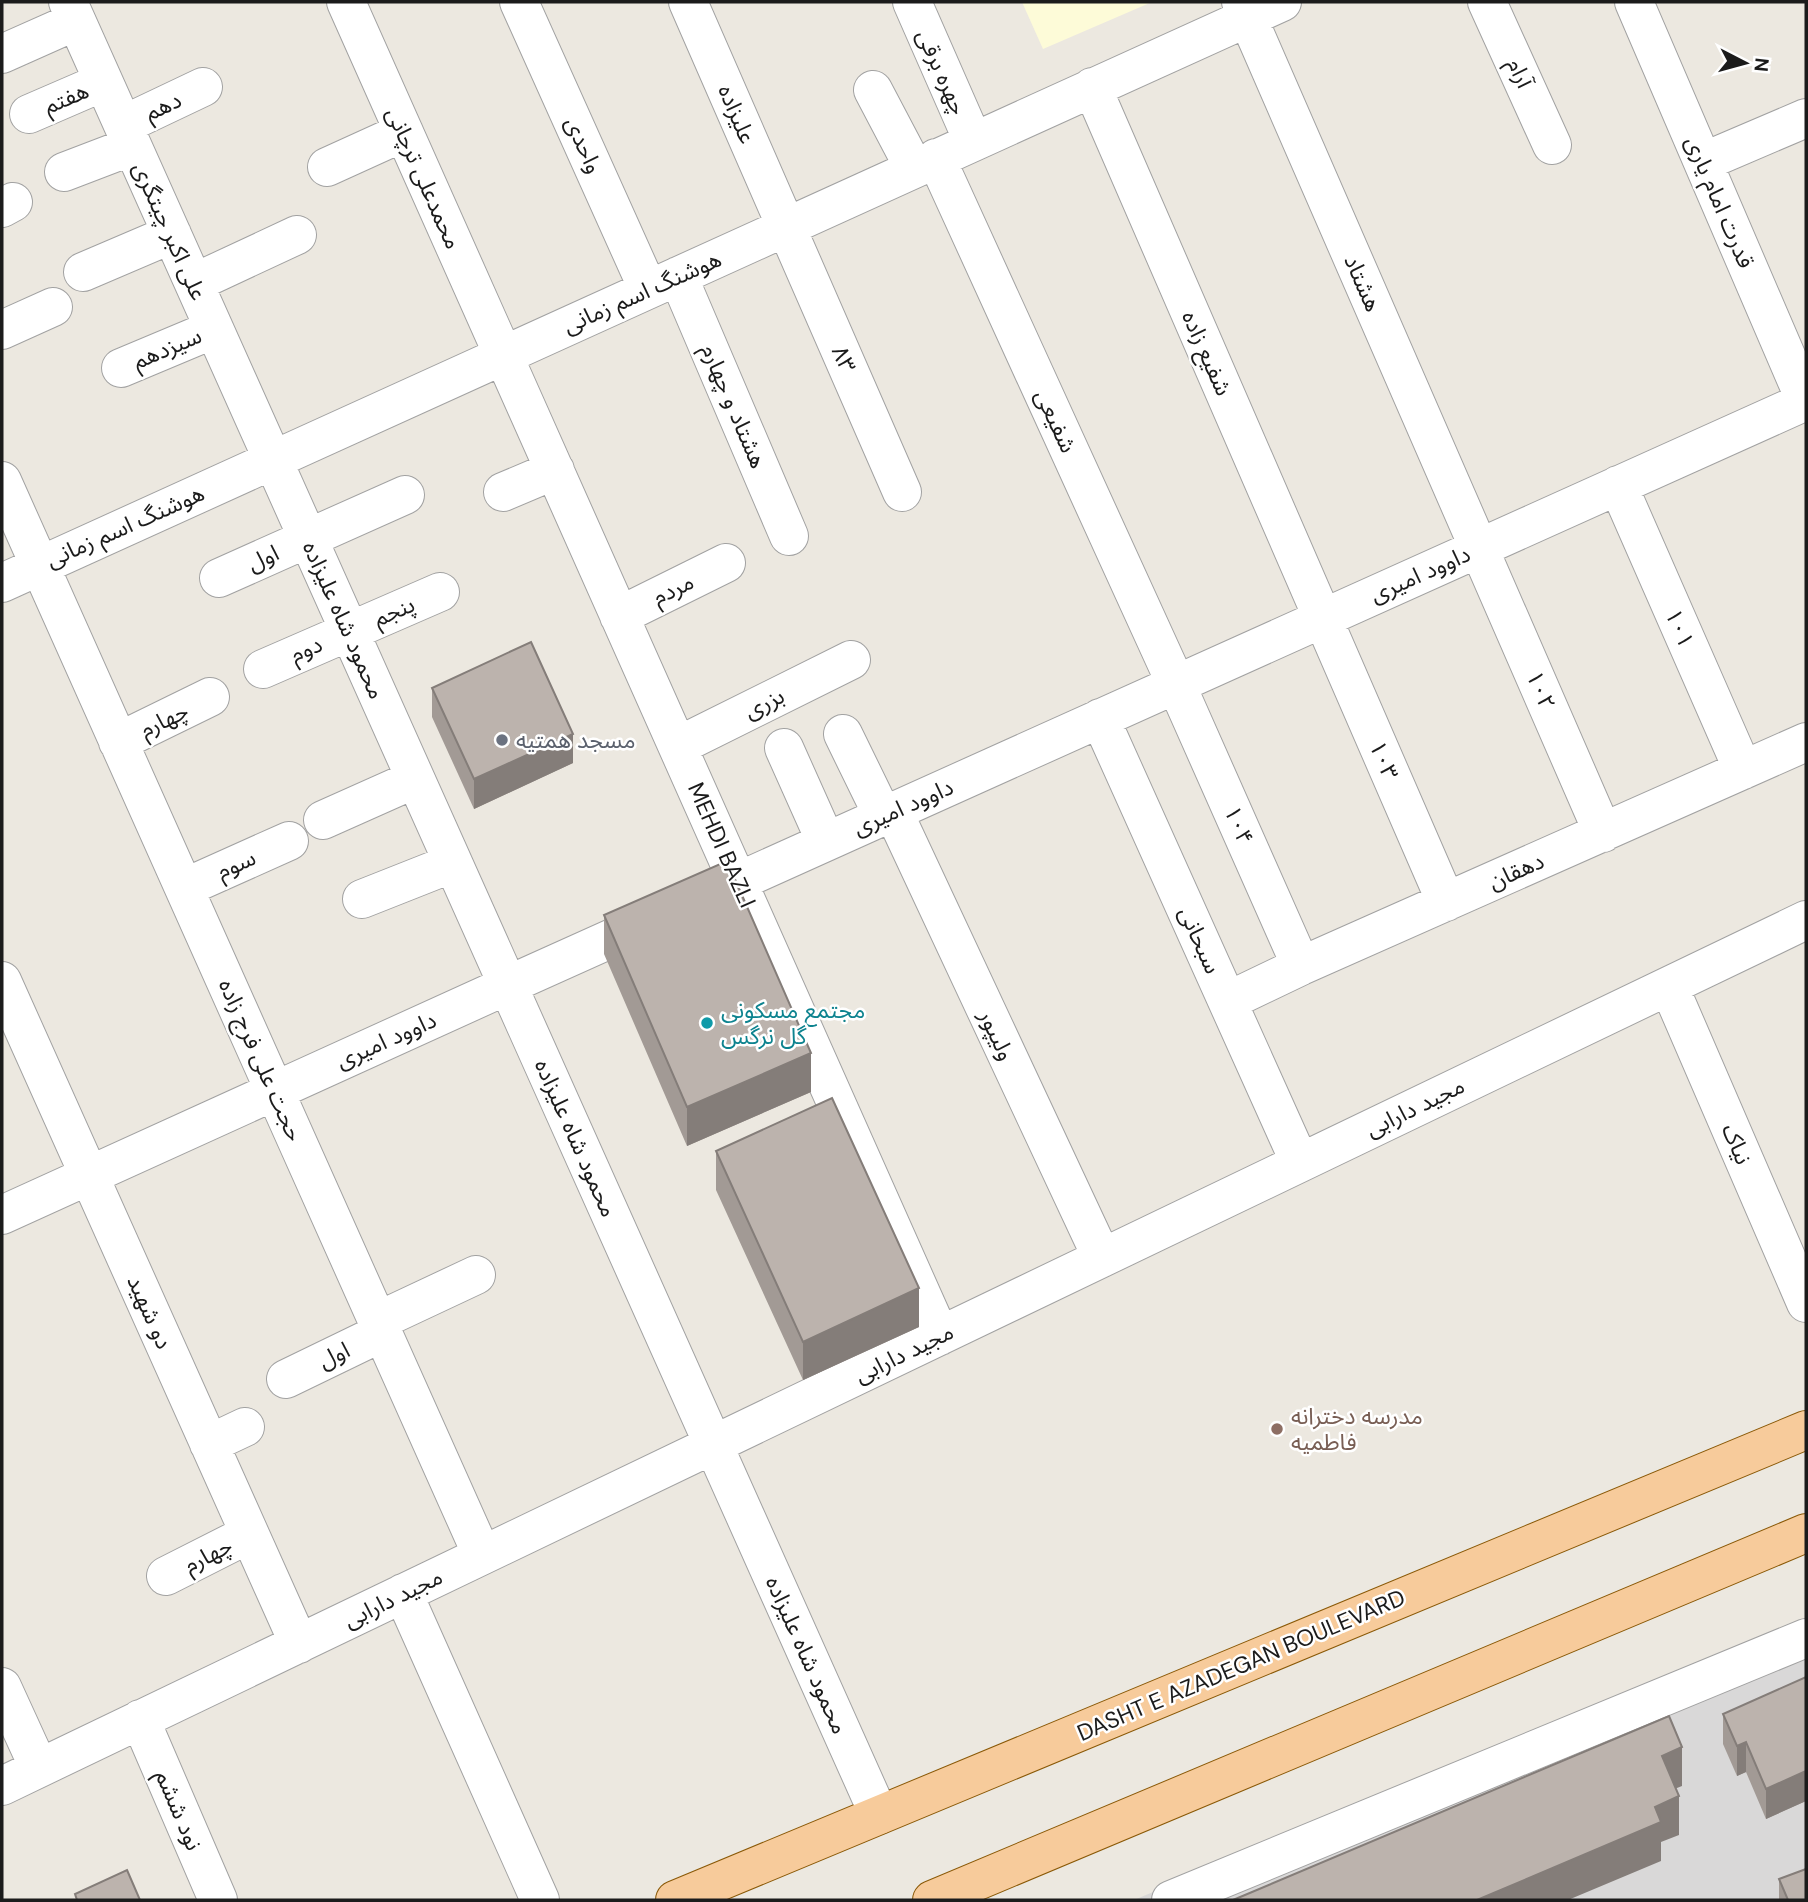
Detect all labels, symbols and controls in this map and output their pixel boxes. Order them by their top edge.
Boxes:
street label: چهره برقی [910,24,974,120]
north arrow [1710,28,1780,98]
street label: آرام [1497,53,1540,95]
text: N [1748,57,1775,73]
street label: هفتم [39,75,94,123]
street label: علیزاده [711,80,763,148]
street label: دهم [140,85,187,129]
street label: محمدعلی ترچانی [379,102,469,254]
street label: واحدی [558,112,610,178]
street label: قدرت امام یاری [1676,131,1761,274]
street label: علی اکبر چیتگری [126,157,214,305]
street label: هوشنگ اسم زمانی [558,244,727,342]
street label: هشتاد [1337,250,1389,316]
street label: شفیع زاده [1173,306,1239,401]
street label: سیزدهم [128,320,207,378]
street label: هشتاد و چهارم [692,339,774,474]
street label: ۸۳ [825,341,863,377]
street label: شفیعی [1028,384,1084,458]
street label: هوشنگ اسم زمانی [41,478,210,576]
street label: محمود شاه علیزاده [296,536,392,704]
street label: اول [242,538,284,578]
street label: داوود امیری [1365,539,1475,609]
street label: مردم [647,566,700,615]
street label: پنجم [369,589,420,635]
street label: ۱۰۱ [1658,604,1702,652]
street label: دوم [285,629,328,672]
street label: ۱۰۲ [1519,666,1563,714]
street label: بزری [739,680,789,726]
street label: چهارم [135,695,195,747]
place label: مسجد همتیه [516,725,635,755]
marker: مسجد همتیه [494,732,510,748]
street label: ۱۰۳ [1362,736,1406,784]
street label: داوود امیری [848,772,958,842]
street label: MEHDI BAZLI [681,778,763,912]
street label: ۱۰۴ [1217,801,1261,849]
street label: سوم [212,842,262,889]
street label: دهقان [1483,845,1549,897]
street label: سبحانی [1172,902,1228,978]
street label: حجت علی فرج زاده [210,974,310,1147]
place label: مجتمع مسکونی گل نرگس [721,995,865,1051]
street label: ولیپور [972,1004,1022,1065]
street label: داوود امیری [331,1005,441,1075]
marker: مجتمع مسکونی گل نرگس [699,1015,715,1031]
street label: محمود شاه علیزاده [528,1054,624,1222]
street label: مجید دارابی [1361,1070,1469,1144]
street label: نیاک [1715,1119,1759,1169]
street label: دو شهید [120,1270,180,1354]
street label: مجید دارابی [850,1316,958,1390]
street label: اول [313,1335,355,1375]
place label: مدرسه دخترانه فاطمیه [1291,1401,1423,1457]
marker: مدرسه دخترانه فاطمیه [1269,1421,1285,1437]
street label: چهارم [179,1530,239,1583]
street label: مجید دارابی [339,1561,447,1635]
street label: محمود شاه علیزاده [759,1571,855,1739]
street label: DASHT E AZADEGAN BOULEVARD [1072,1582,1410,1748]
street label: نود ششم [147,1765,209,1856]

